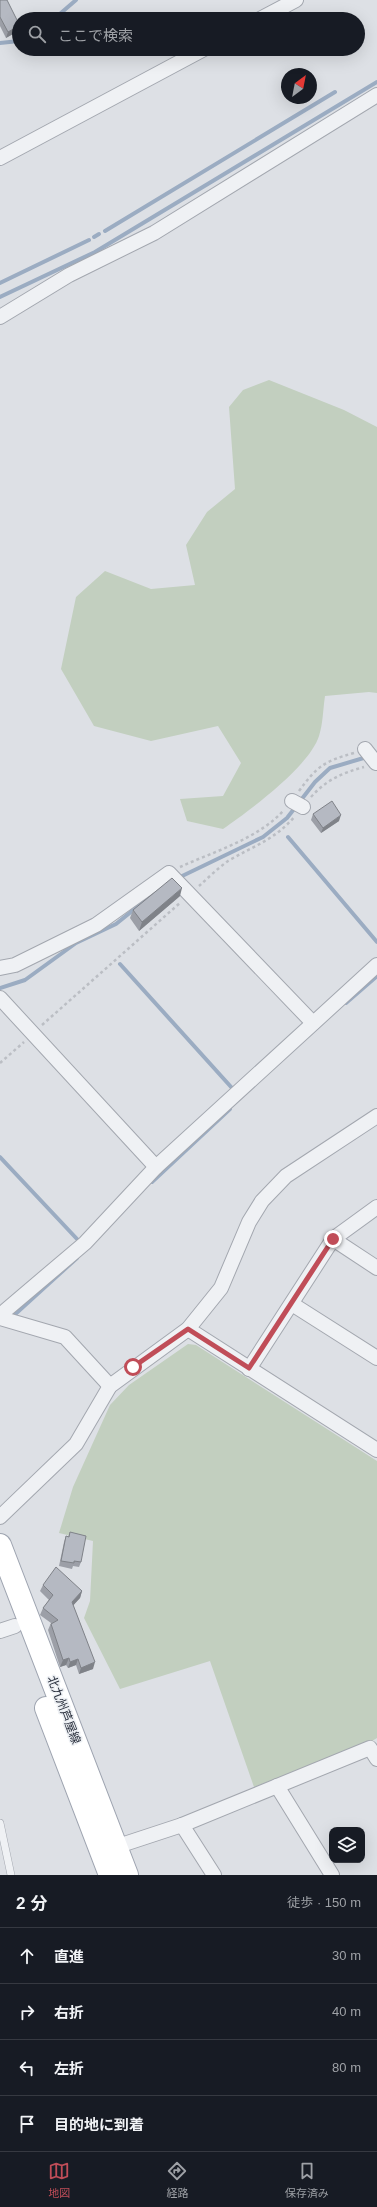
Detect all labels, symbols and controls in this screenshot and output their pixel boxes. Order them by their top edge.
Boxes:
search box [12,12,365,56]
icon: search [26,23,48,45]
text: ここで検索 [58,27,133,44]
north arrow [281,68,317,104]
route end [324,1230,342,1248]
route start [124,1358,142,1376]
street label: 北九州芦屋線 [45,1674,83,1746]
map controls [329,1827,365,1863]
button: layers [329,1827,365,1863]
text: 2 分 [16,1894,47,1913]
text: 徒歩 · 150 m [287,1895,361,1910]
icon: ahead [16,1945,38,1967]
text: 直進 [54,1948,84,1965]
text: 30 m [332,1948,361,1963]
icon: right [16,2001,38,2023]
text: 右折 [54,2004,84,2021]
text: 40 m [332,2004,361,2019]
icon: left [16,2057,38,2079]
text: 左折 [54,2060,84,2077]
text: 80 m [332,2060,361,2075]
icon: arrive [16,2113,38,2135]
text: 目的地に到着 [54,2116,144,2133]
tab: 地図 [48,2160,70,2200]
tab: 経路 [166,2160,188,2200]
tab: 保存済み [285,2160,329,2200]

